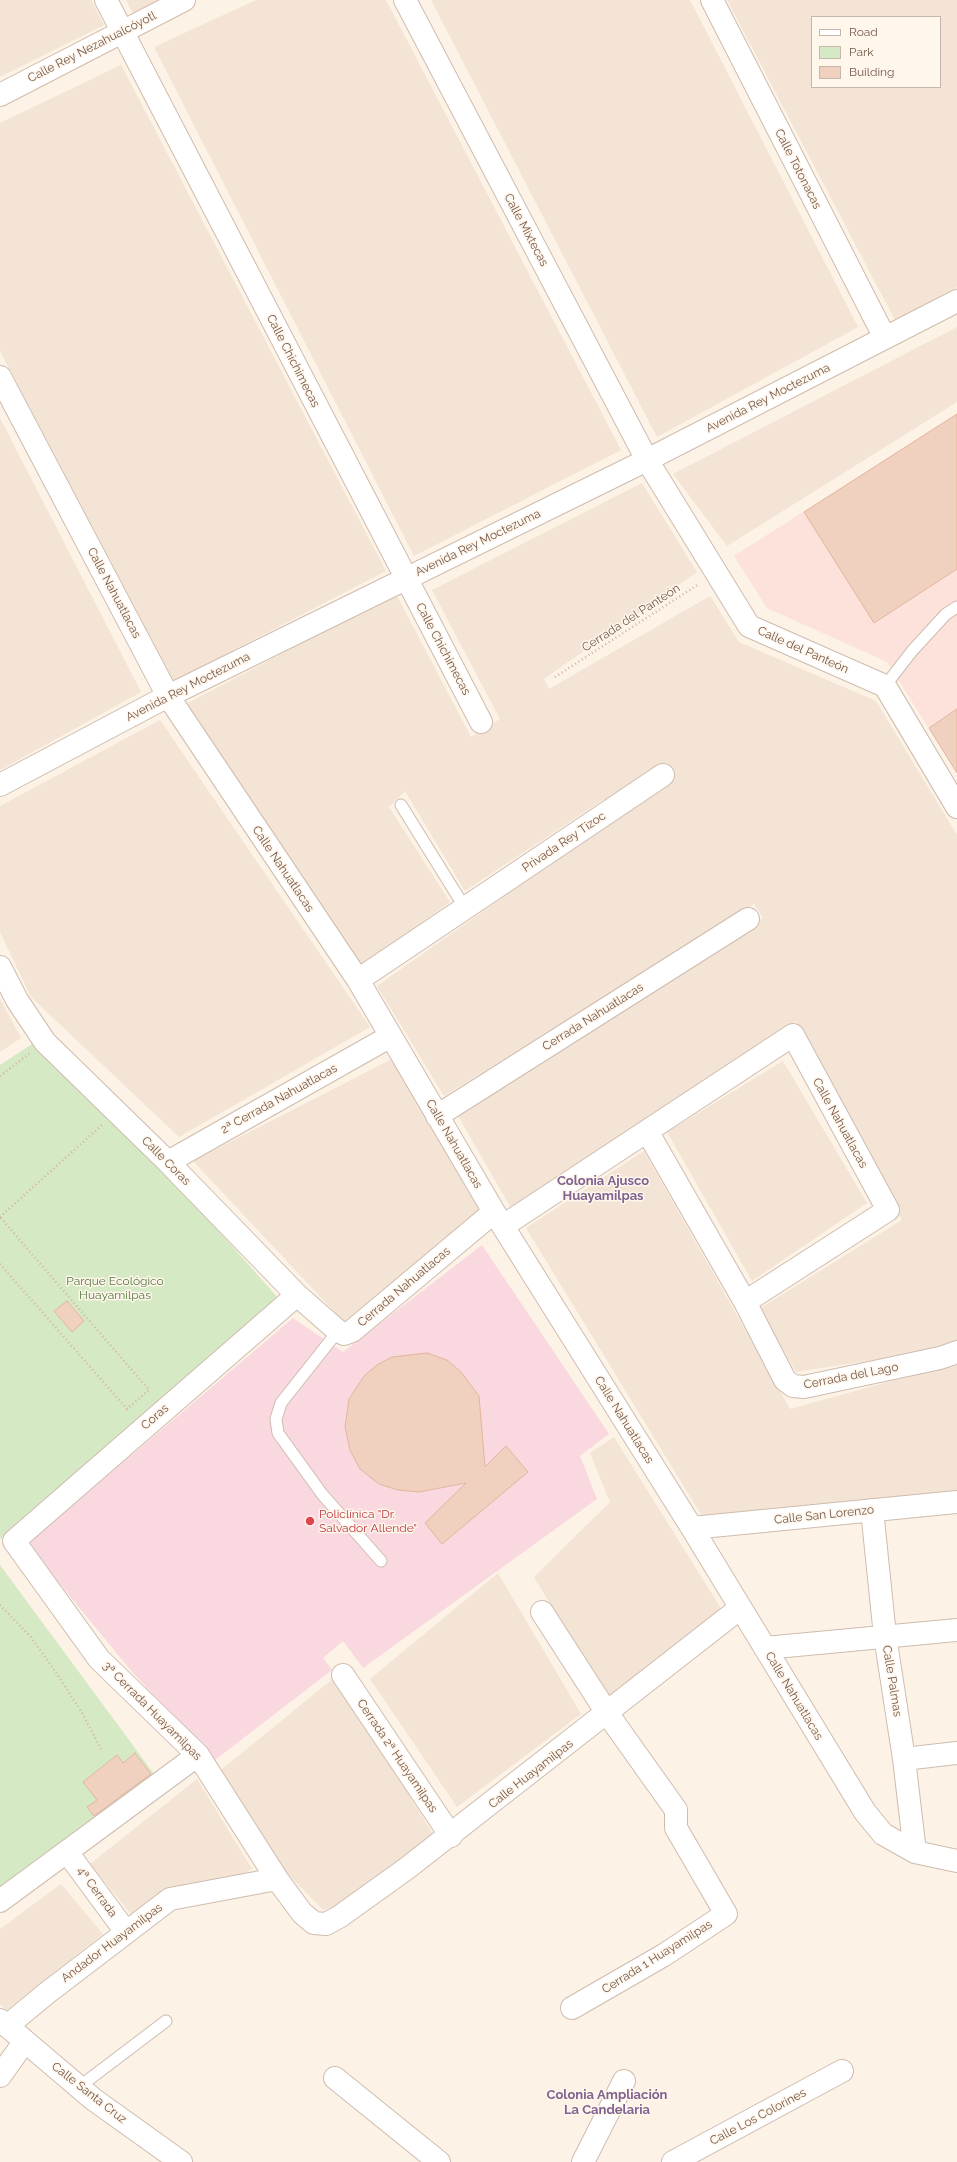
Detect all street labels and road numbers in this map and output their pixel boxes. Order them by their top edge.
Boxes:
street label: Calle Rey Nezahualcóyotl [25,8,159,86]
street label: Calle Totonacas [772,127,824,211]
street label: Calle Mixtecas [501,191,551,269]
street label: Calle Chichimecas [263,312,323,410]
street label: Avenida Rey Moctezuma [704,360,832,436]
street label: Avenida Rey Moctezuma [413,506,543,580]
street label: Calle Nahuatlacas [84,545,144,641]
street label: Cerrada del Panteón [579,581,683,655]
street label: Calle Chichimecas [413,600,473,698]
street label: Calle del Panteón [755,623,851,677]
street label: Avenida Rey Moctezuma [124,649,252,725]
street label: Privada Rey Tizoc [520,809,608,875]
street label: Calle Nahuatlacas [249,823,317,915]
street label: Cerrada Nahuatlacas [540,980,646,1054]
street label: 2ª Cerrada Nahuatlacas [218,1061,340,1137]
street label: Calle Nahuatlacas [809,1076,871,1170]
street label: Calle Nahuatlacas [423,1097,485,1191]
street label: Calle Coras [139,1134,193,1188]
street label: Cerrada Nahuatlacas [355,1244,453,1330]
street label: Cerrada del Lago [802,1360,900,1392]
street label: Calle Nahuatlacas [591,1374,657,1466]
street label: Coras [138,1401,172,1433]
street label: Calle San Lorenzo [773,1503,875,1527]
street label: Calle Palmas [879,1644,905,1718]
street label: Calle Nahuatlacas [762,1649,826,1743]
street label: 3ª Cerrada Huayamilpas [100,1659,204,1763]
street label: Cerrada 2ª Huayamilpas [354,1697,440,1815]
street label: Calle Huayamilpas [486,1737,576,1811]
street label: 4ª Cerrada [74,1864,120,1920]
street label: Andador Huayamilpas [59,1900,165,1986]
street label: Cerrada 1 Huayamilpas [599,1917,715,1997]
street label: Calle Santa Cruz [49,2059,129,2127]
street label: Calle Los Colorines [708,2086,808,2148]

